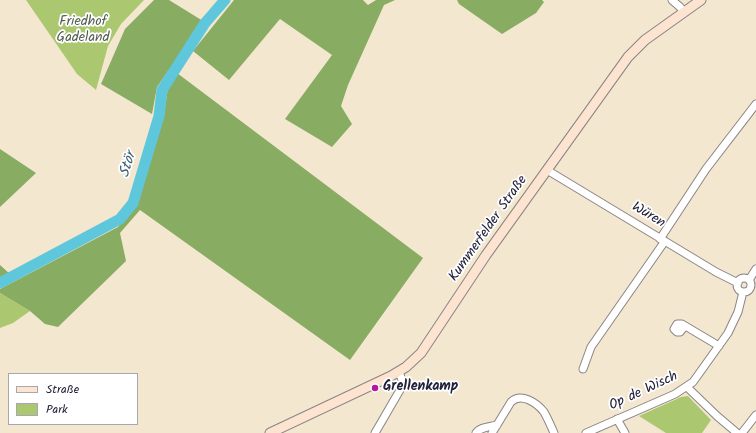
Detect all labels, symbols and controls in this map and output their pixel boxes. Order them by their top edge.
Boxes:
park label: Friedhof Gadeland [57,15,109,48]
water label: Stör [117,150,141,180]
street label: Kummerfelder Straße [446,173,532,285]
street label: Würen [628,200,668,232]
street label: Op de Wisch [607,369,681,415]
legend [8,373,138,425]
text: Straße [46,380,79,399]
place label: Grellenkamp [383,380,458,396]
marker: Grellenkamp [370,383,380,393]
text: Park [46,400,68,419]

